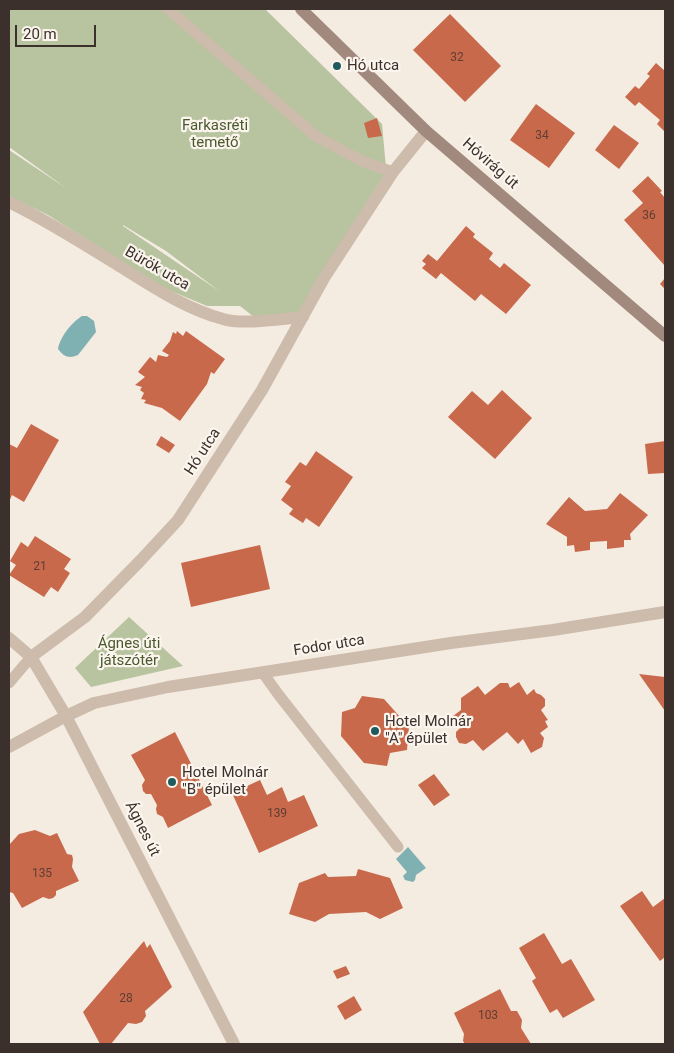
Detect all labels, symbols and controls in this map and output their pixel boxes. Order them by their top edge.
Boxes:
scale bar [18,15,99,47]
text: 20 m [23,25,57,43]
house number: 32 [450,51,464,65]
place label: Hó utca [347,57,399,75]
marker: Hó utca [331,60,343,72]
park label: Farkasréti temető [182,117,248,152]
house number: 34 [535,129,549,143]
street label: Hóvirág út [458,135,522,193]
house number: 36 [642,209,656,223]
street label: Bürök utca [121,243,193,295]
street label: Hó utca [181,425,225,479]
house number: 21 [33,560,47,574]
street label: Fodor utca [292,632,366,660]
park label: Ágnes úti játszótér [98,635,160,670]
place label: Hotel Molnár "A" épület [385,713,471,748]
marker: Hotel Molnár "A" épület [369,725,381,737]
place label: Hotel Molnár "B" épület [182,764,268,799]
marker: Hotel Molnár "B" épület [166,776,178,788]
street label: Ágnes út [121,799,163,859]
house number: 139 [267,807,287,821]
house number: 135 [32,867,52,881]
house number: 28 [119,992,133,1006]
house number: 103 [478,1009,498,1023]

